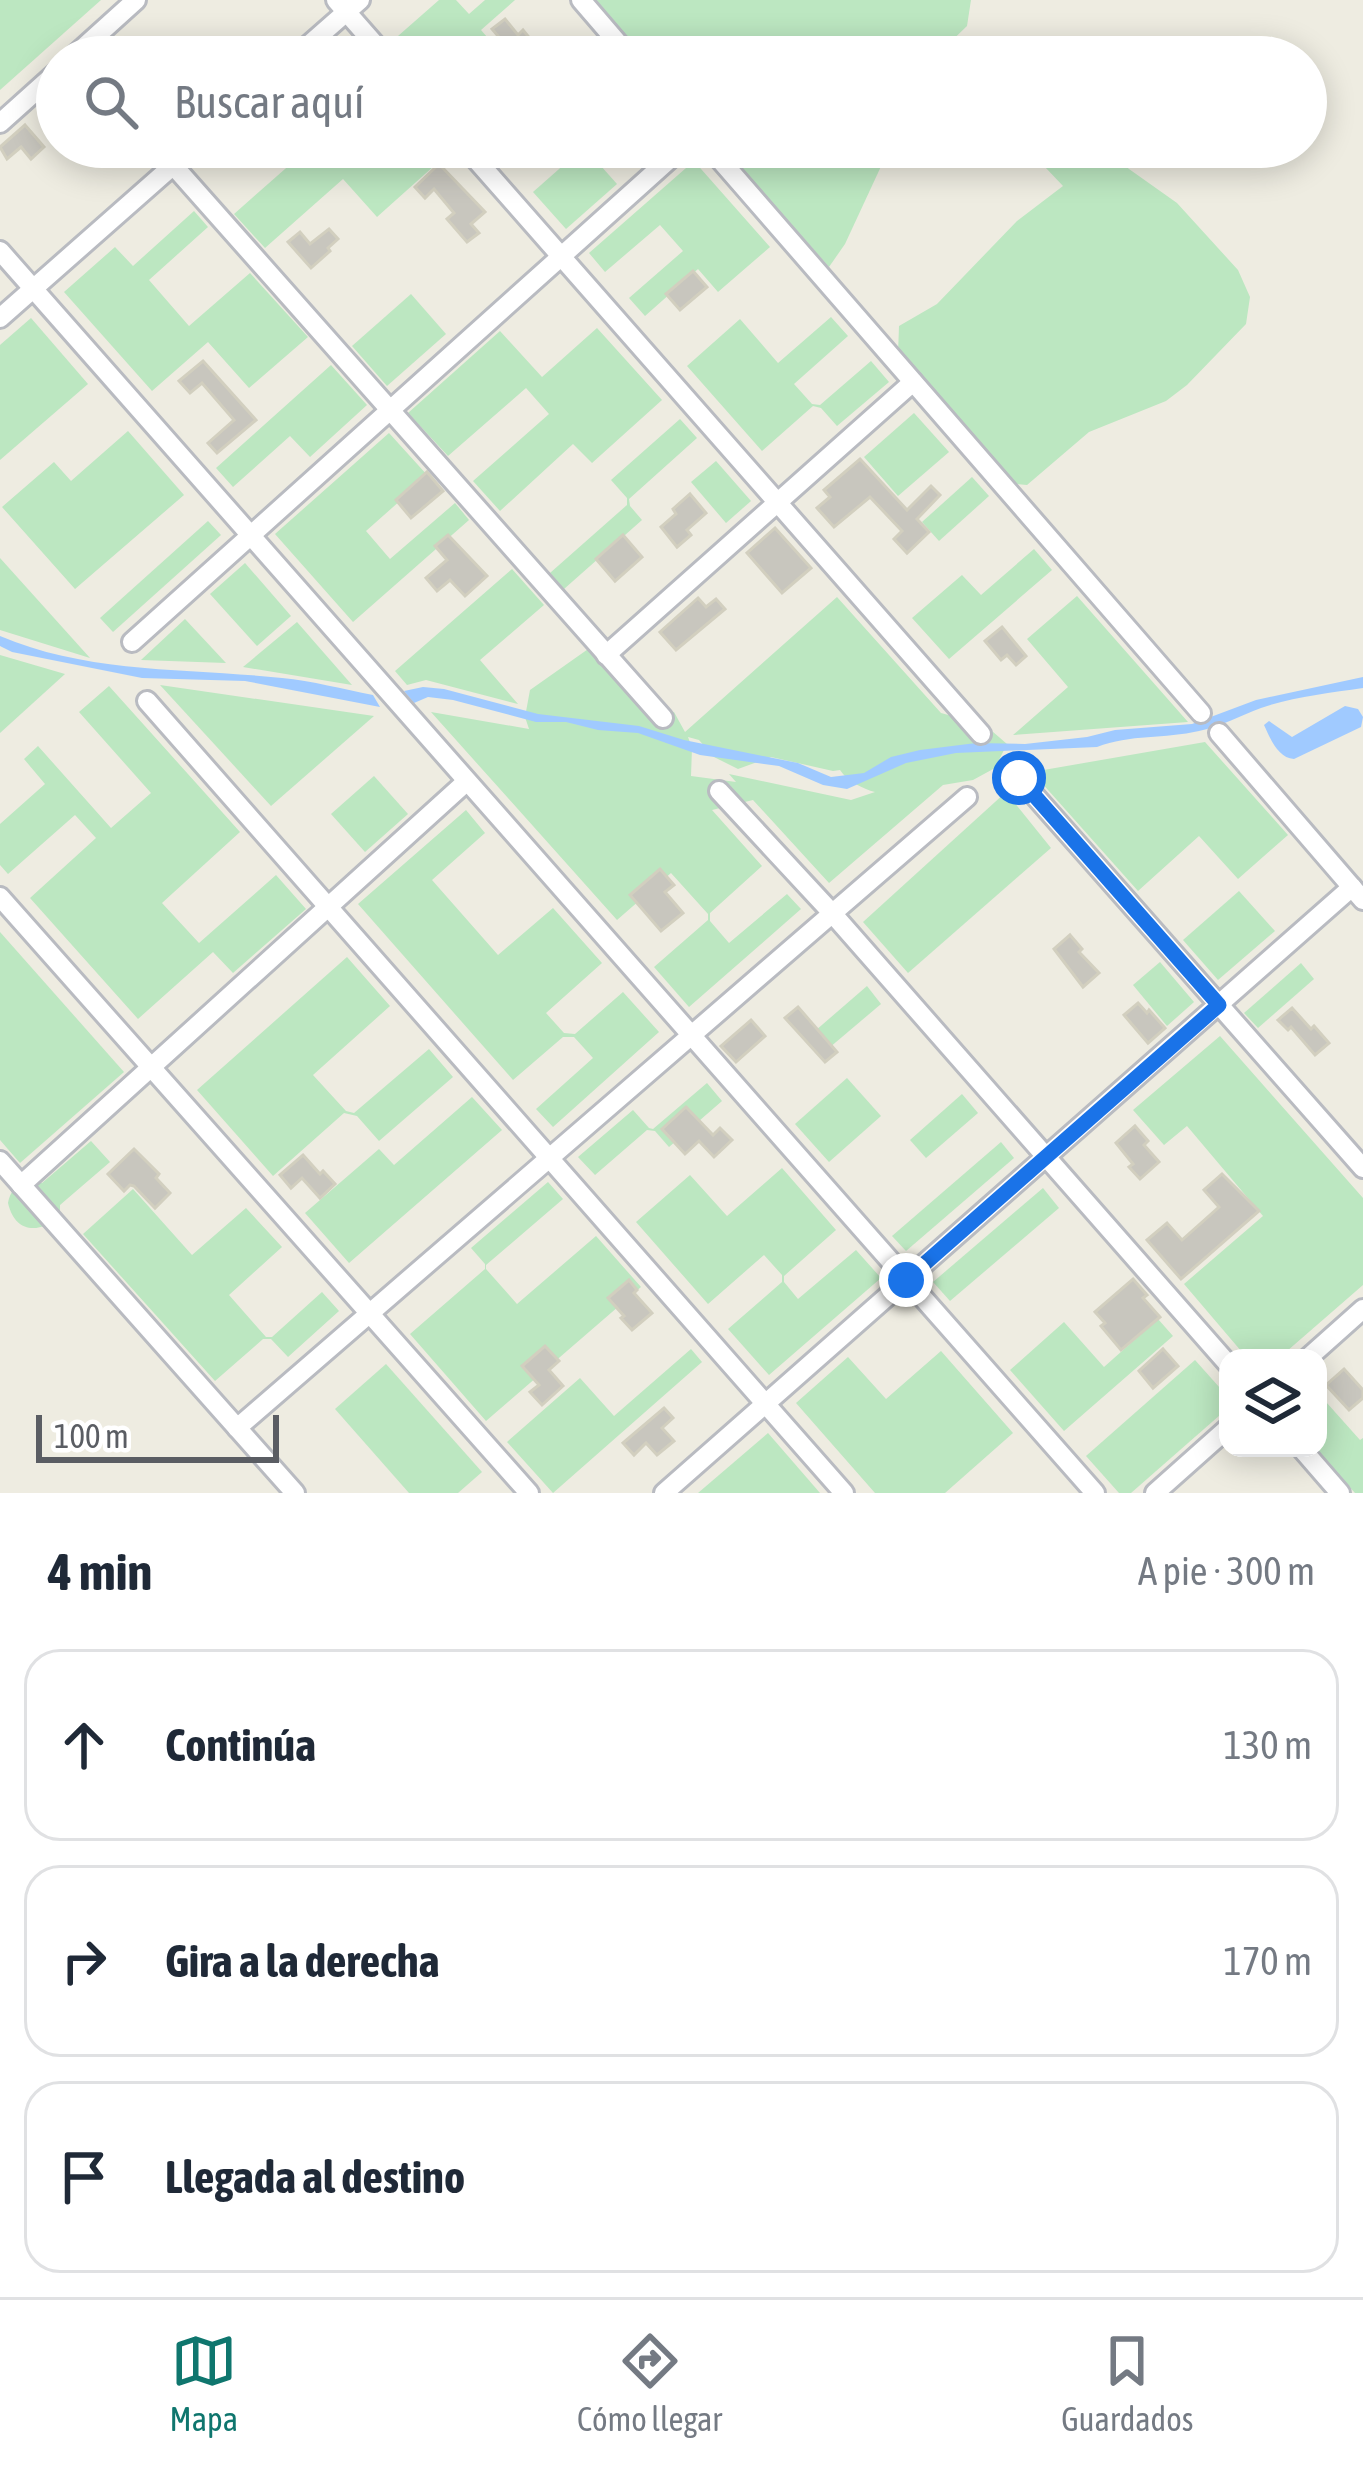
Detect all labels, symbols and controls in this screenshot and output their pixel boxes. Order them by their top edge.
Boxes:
search box [36,36,1327,168]
icon: search [78,69,144,135]
text: Buscar aquí [174,76,364,128]
route start [992,751,1046,805]
route end [879,1253,933,1307]
map controls [1219,1349,1327,1457]
button: layers [1219,1349,1327,1457]
scale bar [36,1409,279,1462]
text: 100 m [54,1417,129,1455]
text: 4 min [48,1542,152,1601]
text: A pie · 300 m [1138,1549,1315,1593]
icon: ahead [51,1712,117,1778]
text: Continúa [165,1719,316,1771]
text: 130 m [1224,1723,1312,1767]
icon: right [51,1928,117,1994]
text: Gira a la derecha [165,1935,439,1987]
text: 170 m [1224,1939,1312,1983]
icon: arrive [51,2144,117,2210]
text: Llegada al destino [165,2151,465,2203]
tab: Mapa [170,2328,238,2438]
tab: Cómo llegar [577,2328,722,2438]
tab: Guardados [1061,2328,1193,2438]

